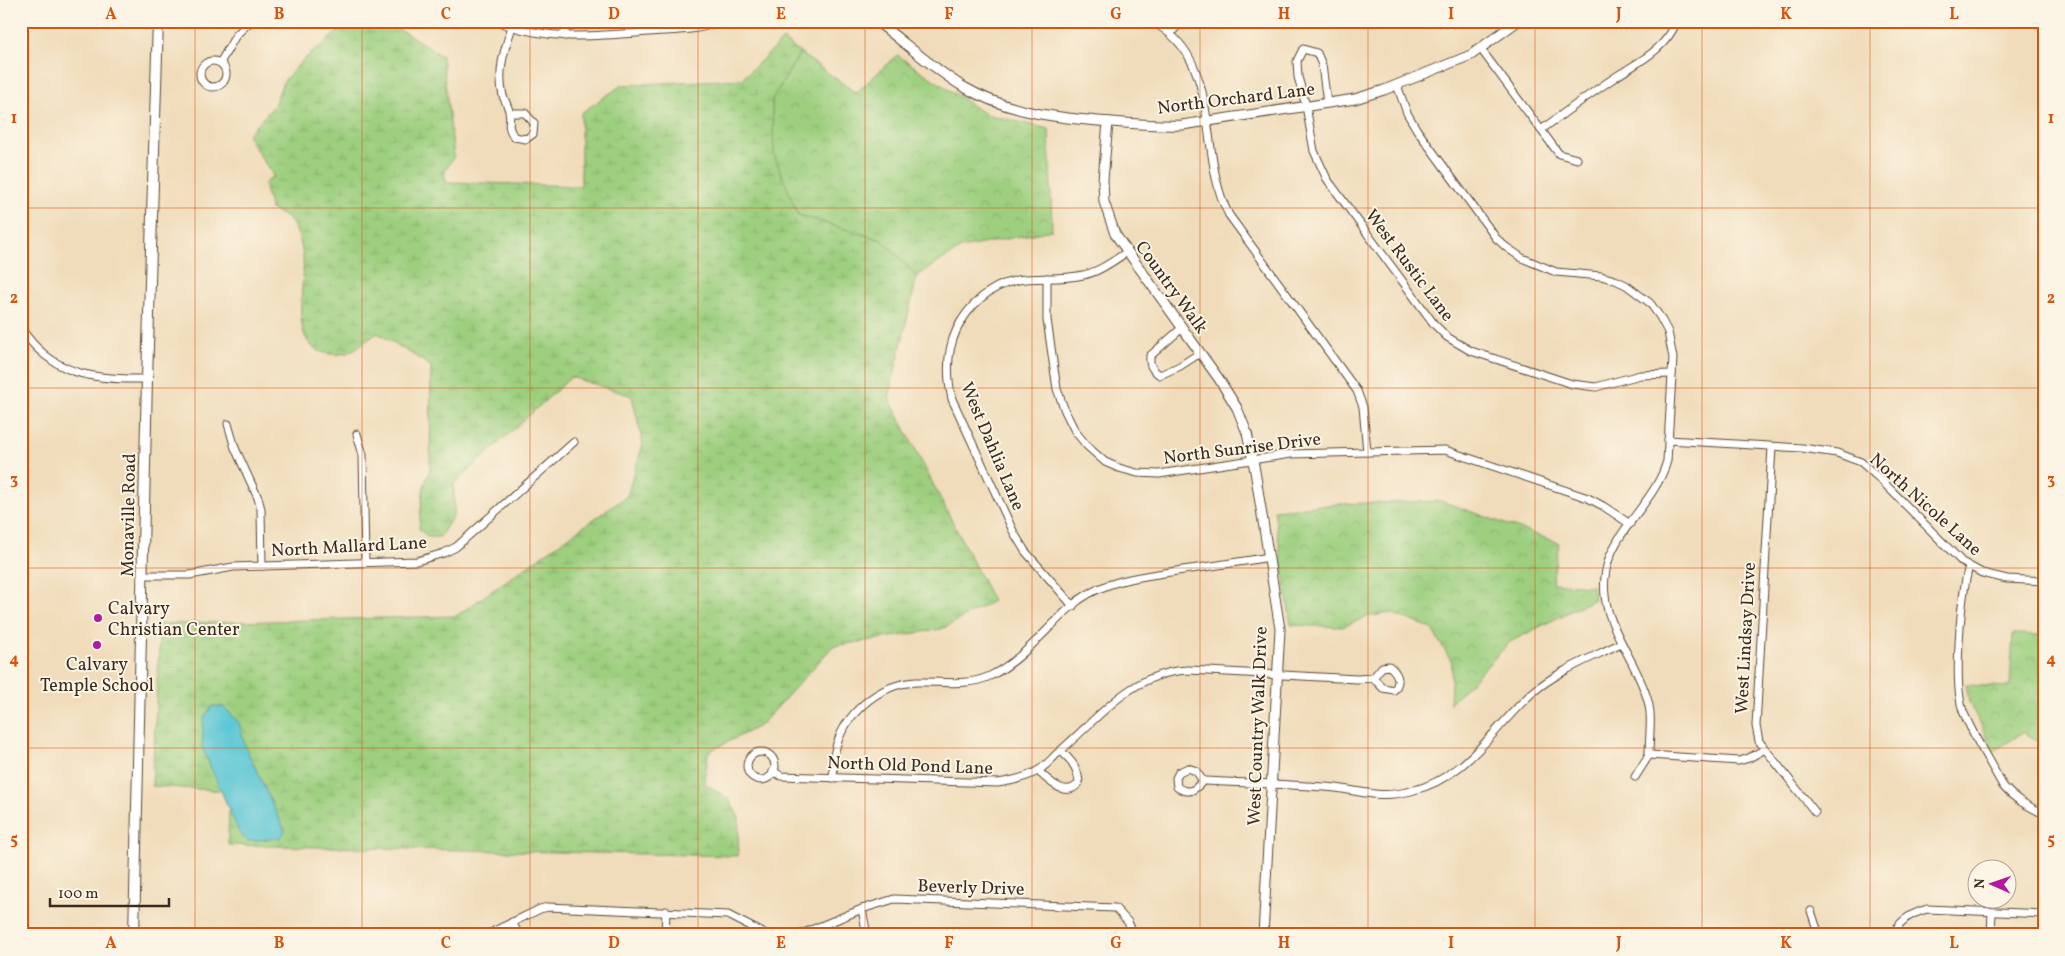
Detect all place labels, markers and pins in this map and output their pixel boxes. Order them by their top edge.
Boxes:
place label: Calvary Christian Center [108,597,240,643]
marker: Calvary Christian Center [92,612,104,624]
marker: Calvary Temple School [91,639,103,651]
place label: Calvary Temple School [40,653,154,699]

